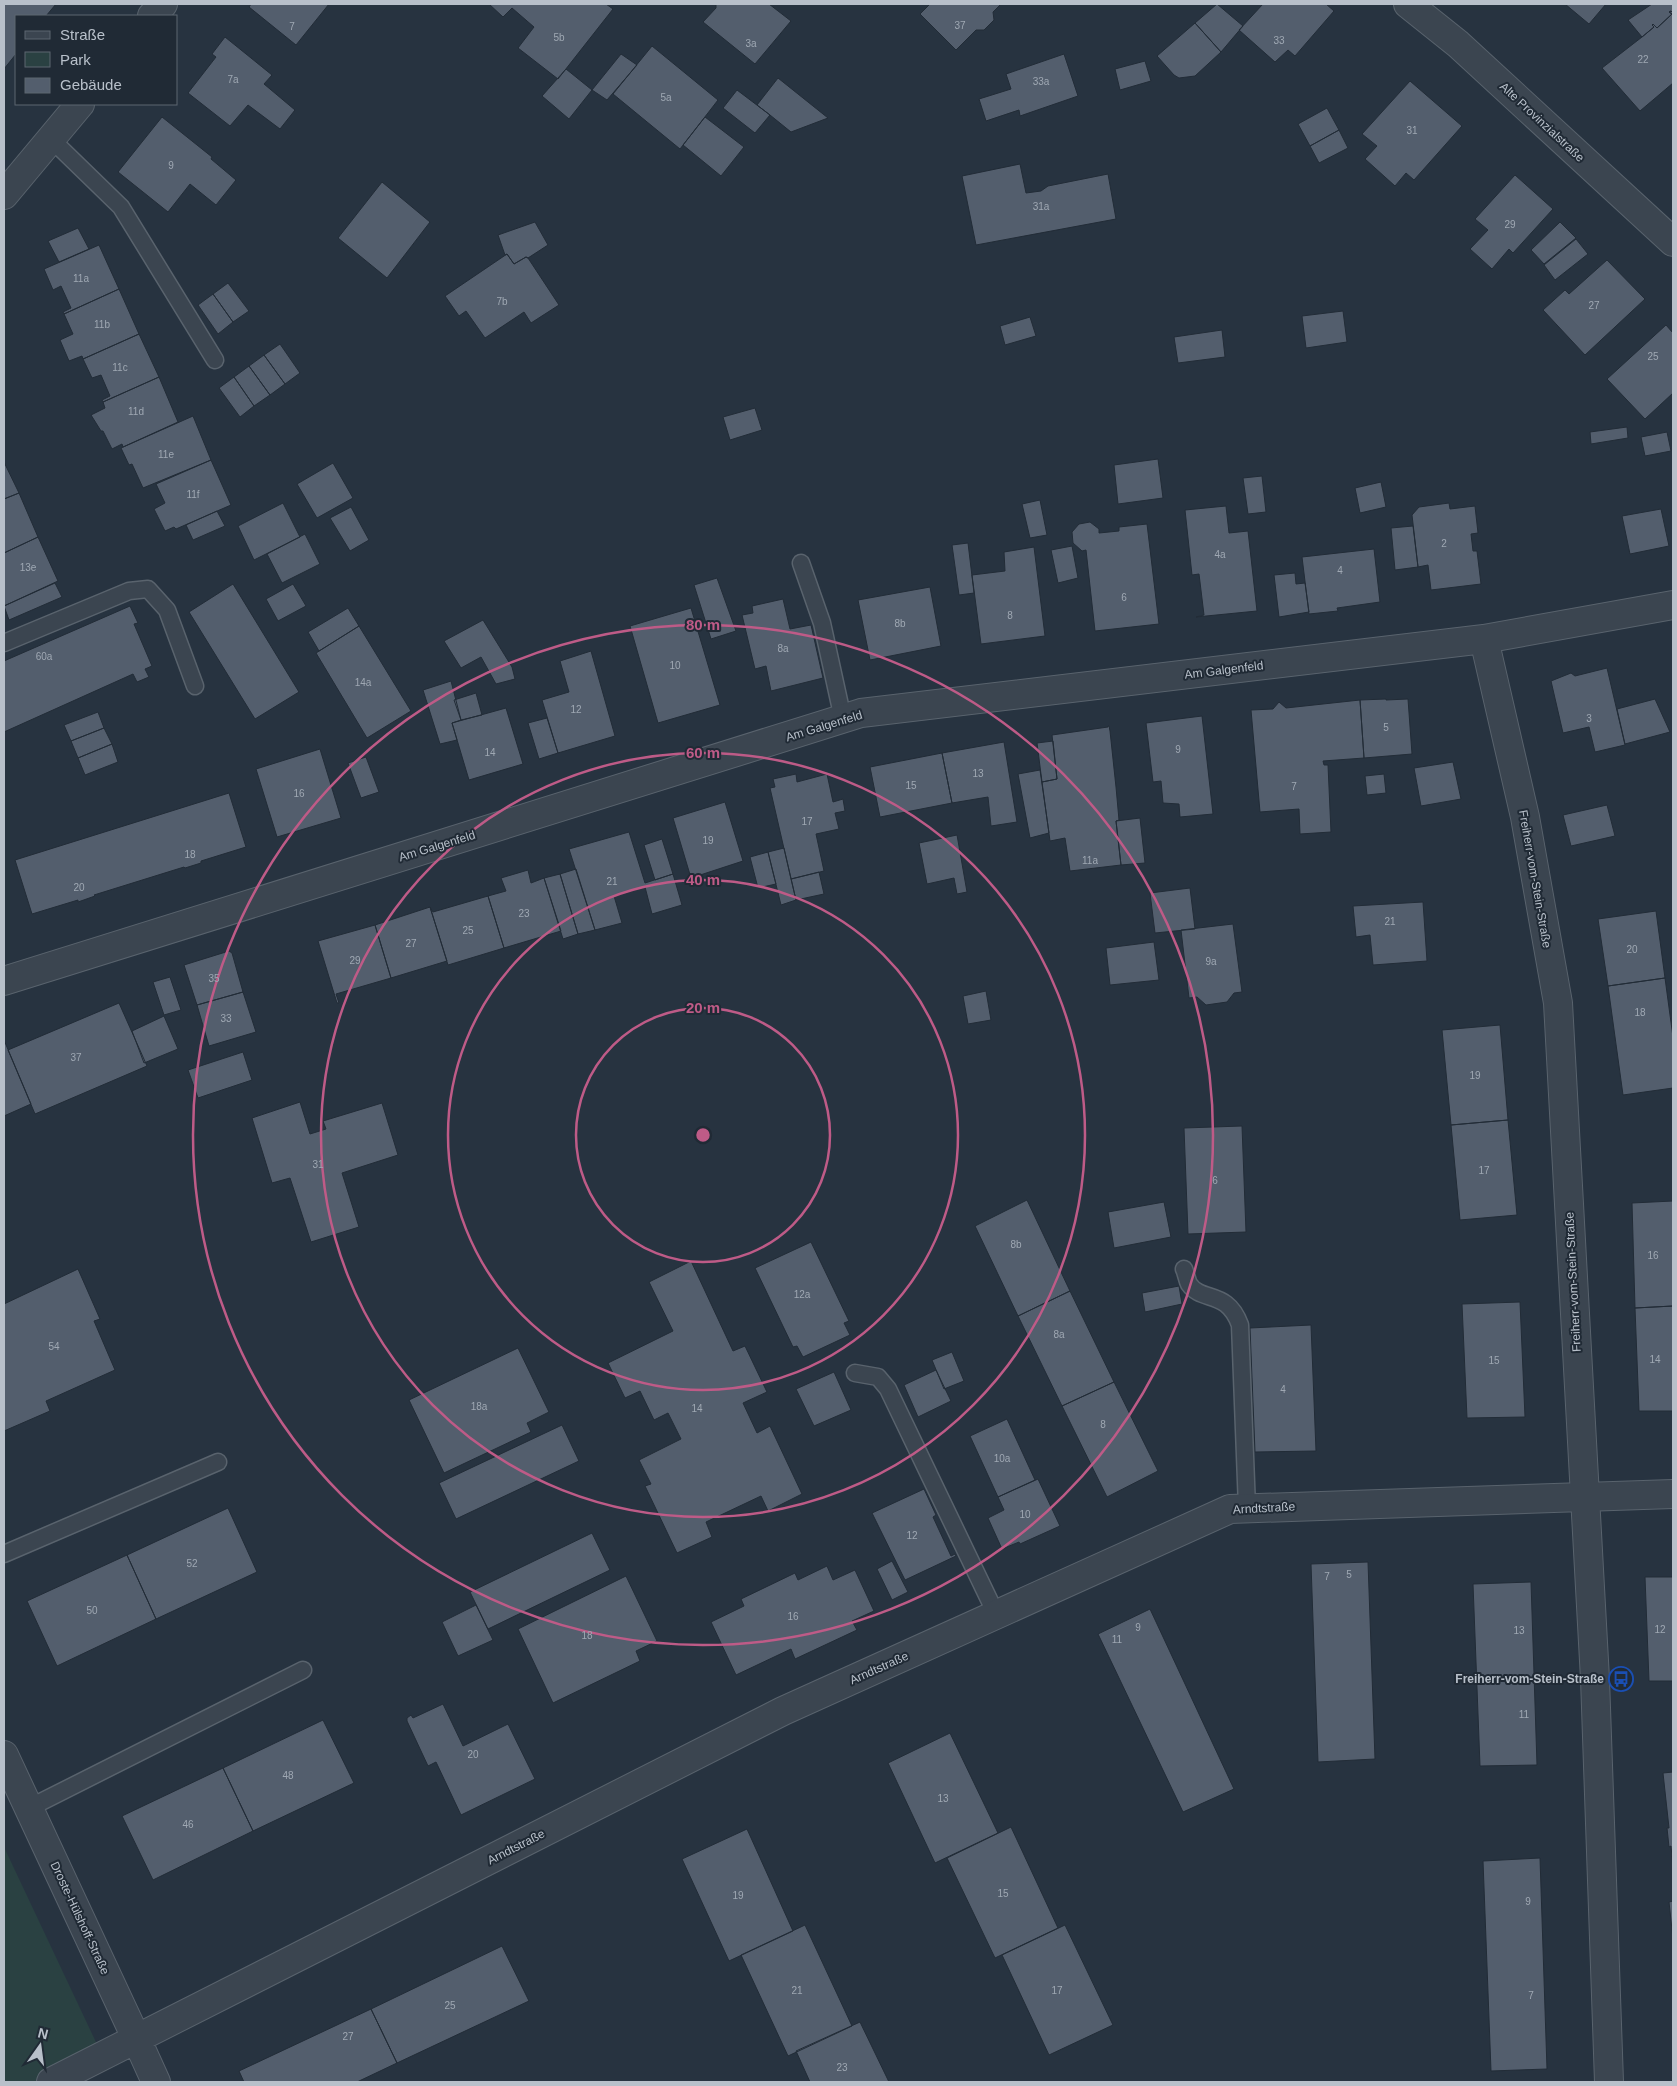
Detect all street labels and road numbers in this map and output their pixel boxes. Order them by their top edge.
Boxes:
street label: Alte Provinzialstraße [1497,79,1587,165]
street label: Am Galgenfeld [1184,658,1264,682]
street label: Am Galgenfeld [784,708,864,744]
street label: Freiherr-vom-Stein-Straße [1516,809,1554,949]
street label: Am Galgenfeld [397,828,477,864]
street label: Freiherr-vom-Stein-Straße [1562,1211,1584,1352]
street label: Arndtstraße [1232,1499,1296,1517]
street label: Arndtstraße [848,1649,911,1687]
street label: Arndtstraße [485,1826,547,1867]
street label: Droste-Hülshoff-Straße [48,1859,113,1977]

